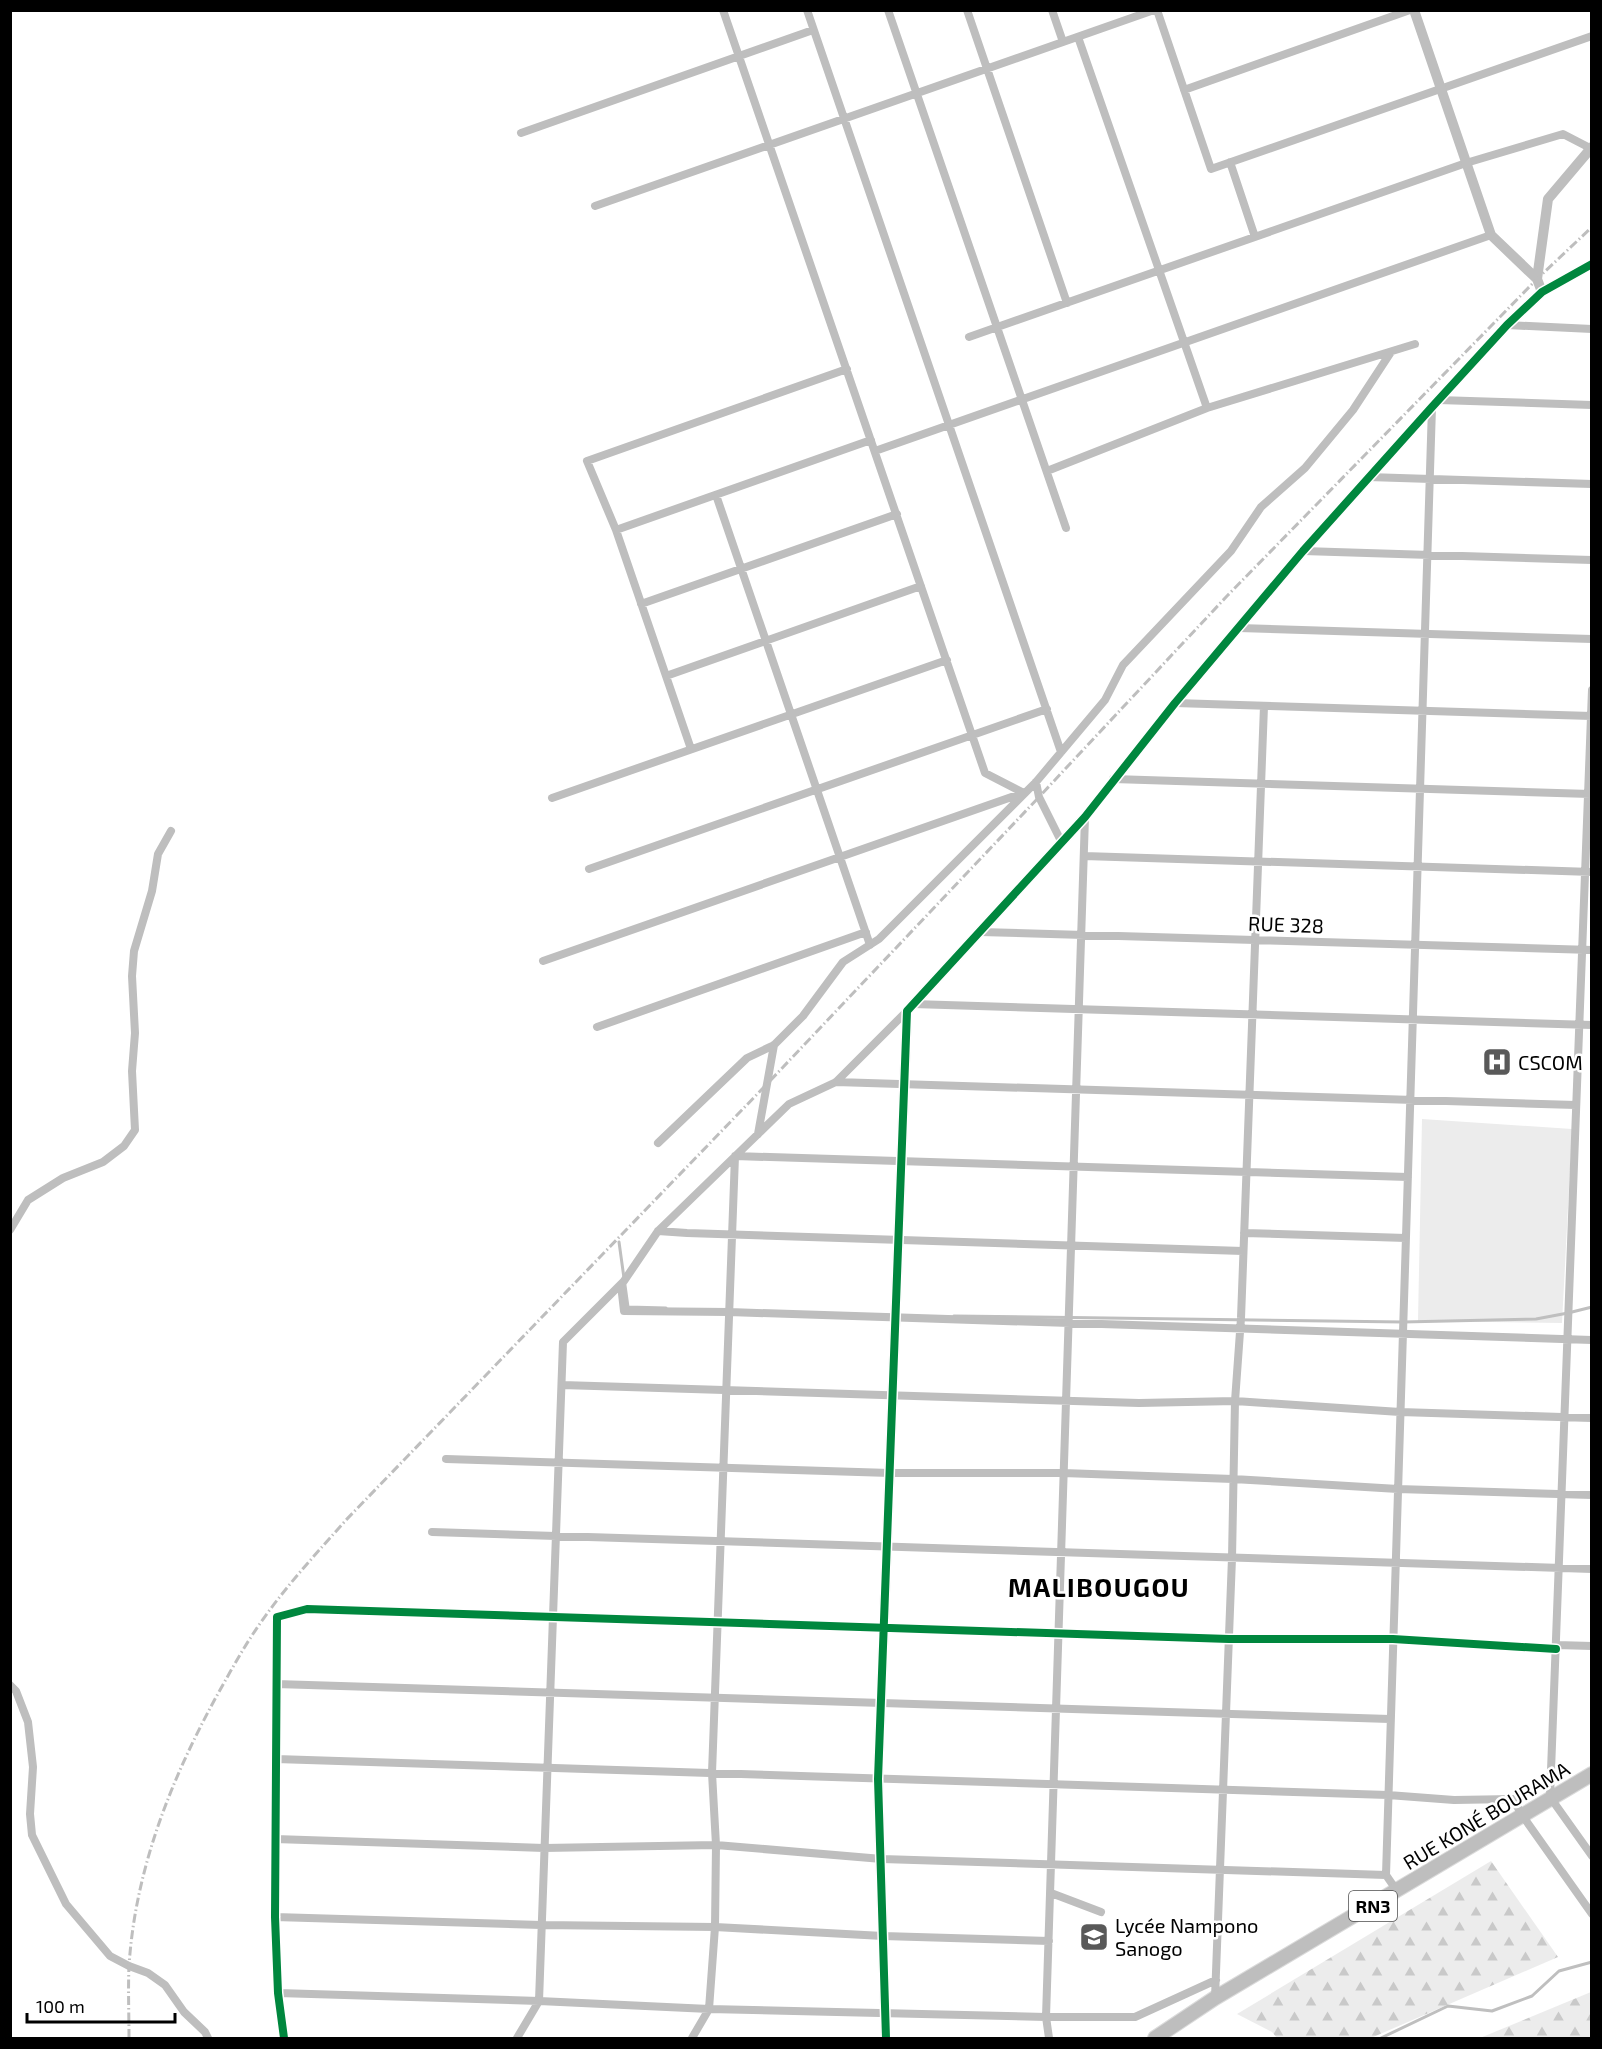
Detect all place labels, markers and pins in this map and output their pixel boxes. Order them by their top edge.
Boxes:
hospital icon: CSCOM [1481,1046,1513,1078]
place label: CSCOM [1518,1050,1583,1074]
place label: Lycée Nampono Sanogo [1115,1913,1258,1960]
school or university icon: Lycée Nampono Sanogo [1078,1921,1110,1953]

